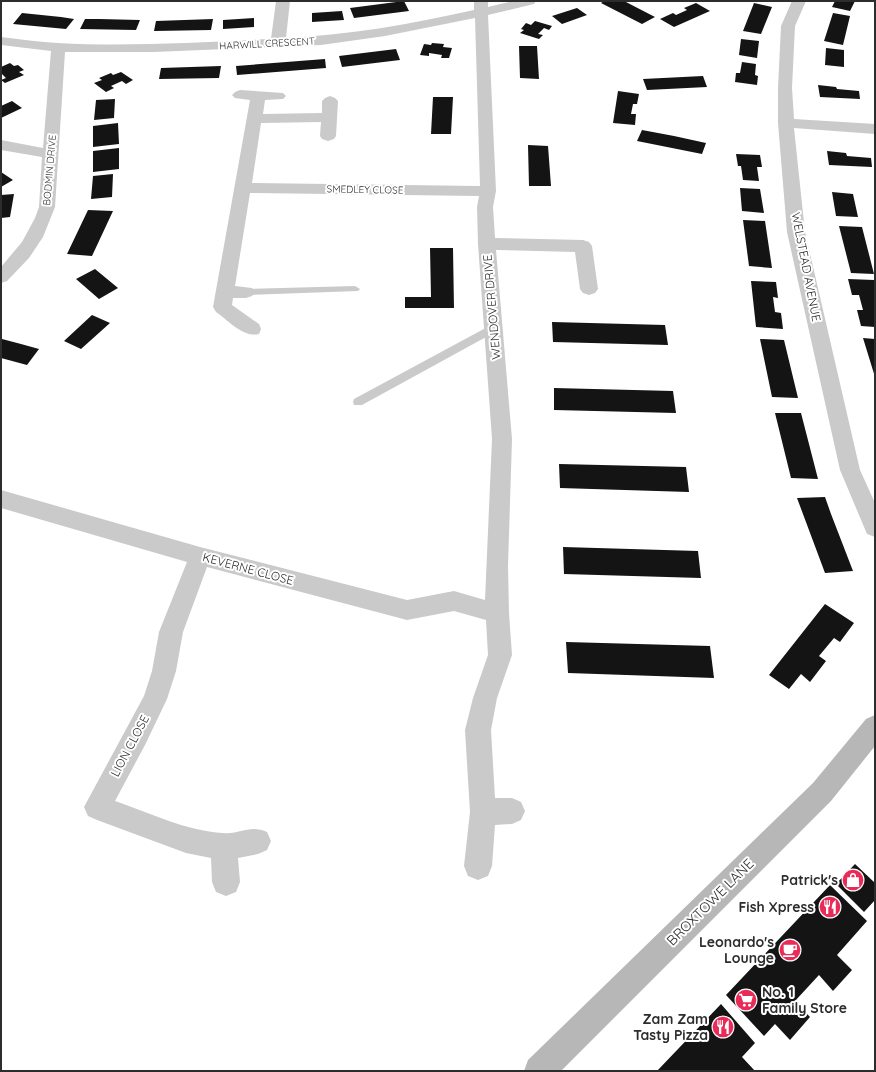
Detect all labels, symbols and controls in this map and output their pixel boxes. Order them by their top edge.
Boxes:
street label: HARWILL CRESCENT [219,34,315,53]
street label: BODMIN DRIVE [40,134,59,206]
street label: SMEDLEY CLOSE [326,182,404,197]
street label: WELSTEAD AVENUE [789,211,824,323]
street label: WENDOVER DRIVE [479,254,504,360]
street label: KEVERNE CLOSE [201,549,295,588]
street label: LION CLOSE [107,712,152,779]
street label: BROXTOWE LANE [663,855,757,949]
shop icon: Patrick's [840,867,866,893]
place label: Patrick's [781,871,838,889]
restaurant icon: Fish Xpress [817,894,843,920]
place label: Fish Xpress [738,898,814,916]
place label: Leonardo's Lounge [699,933,774,967]
cafe icon: Leonardo's Lounge [777,937,803,963]
place label: No. 1 Family Store [762,983,847,1017]
supermarket icon: No. 1 Family Store [733,987,759,1013]
place label: Zam Zam Tasty Pizza [633,1010,708,1044]
restaurant icon: Zam Zam Tasty Pizza [710,1014,736,1040]

